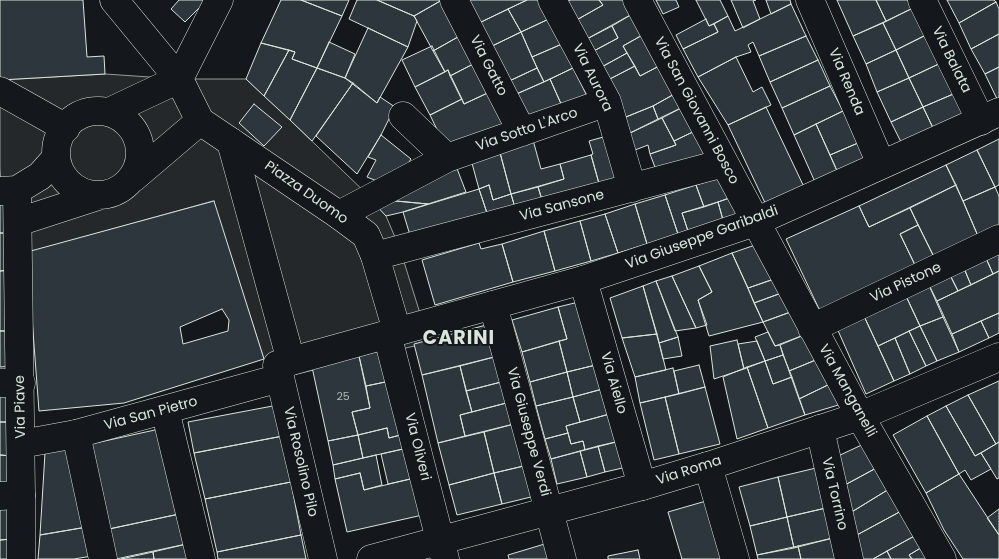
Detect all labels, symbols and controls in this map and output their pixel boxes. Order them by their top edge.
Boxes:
street label: Via Balata [928,24,974,96]
street label: Via Gatto [466,33,510,99]
street label: Via San Giovanni Bosco [650,34,742,188]
street label: Via Aurora [568,41,616,115]
street label: Via Renda [824,46,868,118]
street label: Via Sotto L'Arco [474,105,580,155]
street label: Piazza Duomo [261,158,351,228]
street label: Via Sansone [518,187,606,225]
street label: Via Giuseppe Garibaldi [623,203,781,273]
street label: Via Pistone [868,259,944,307]
district label: CARINI [422,328,496,350]
street label: Via Manganelli [815,342,879,440]
street label: Via Aiello [596,350,630,416]
street label: Via Giuseppe Verdi [503,366,553,498]
street label: Via Piave [12,375,30,439]
house number: 25 [336,390,350,404]
street label: Via San Pietro [102,393,200,435]
street label: Via Rosolino Pilo [279,405,321,519]
street label: Via Oliveri [400,411,434,483]
street label: Via Roma [654,453,724,489]
street label: Via Torrino [817,456,851,532]

